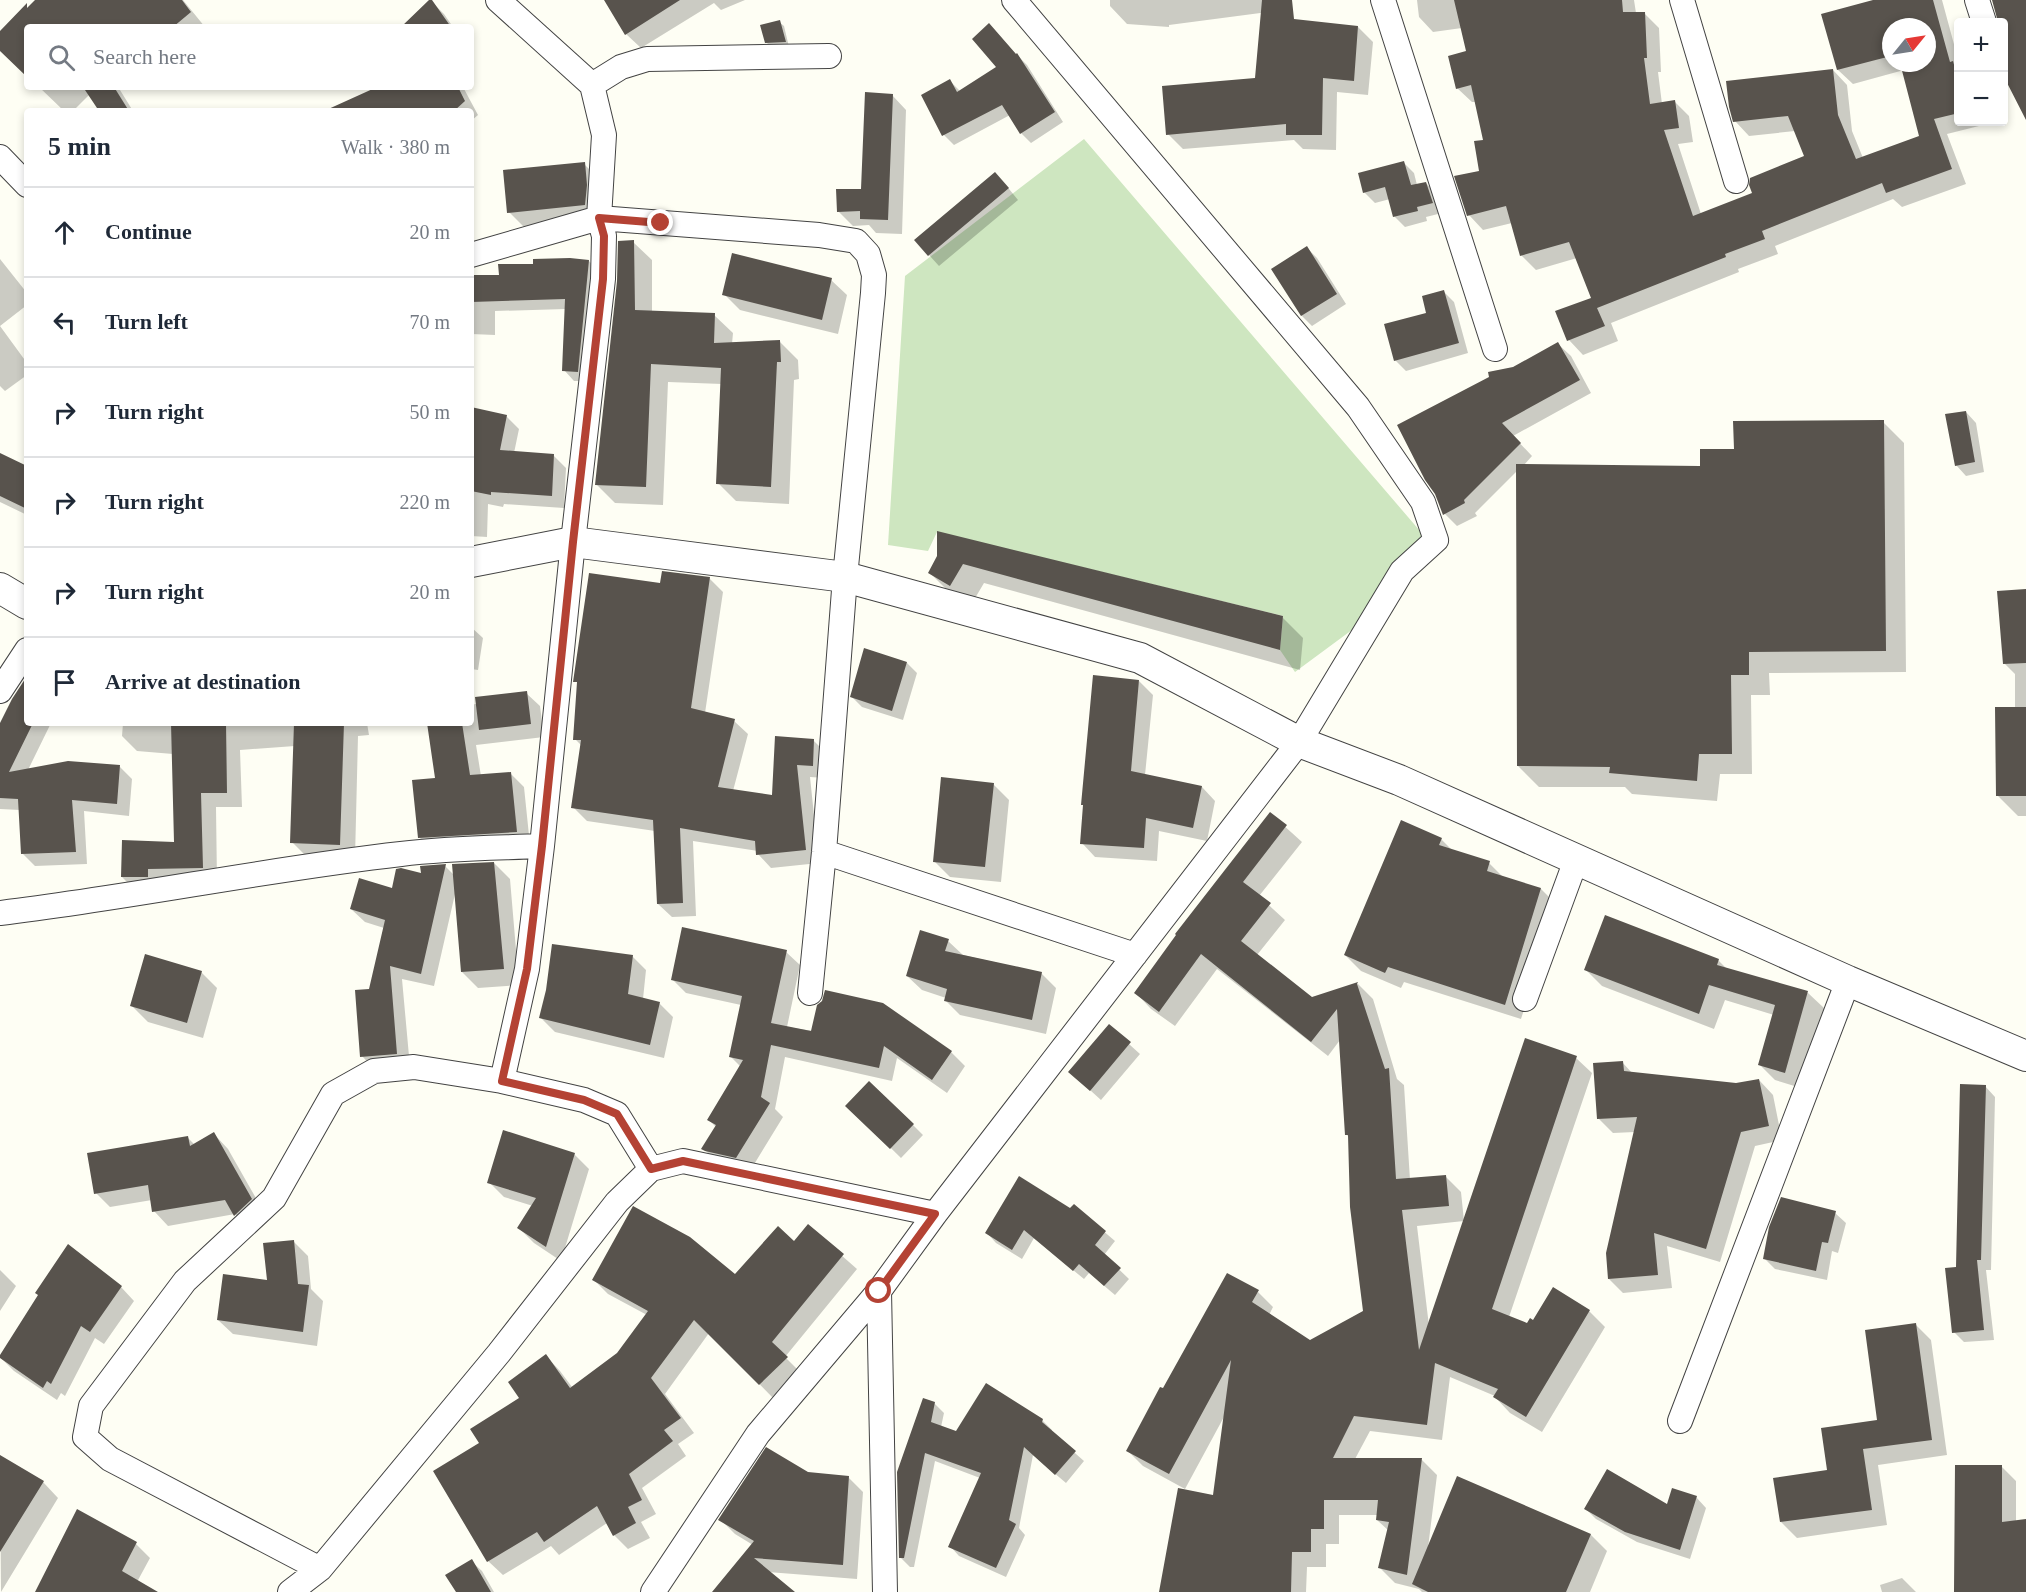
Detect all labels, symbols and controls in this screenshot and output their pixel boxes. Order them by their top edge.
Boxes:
north arrow [1882,18,1936,72]
map controls [1954,18,2008,126]
button: + [1954,18,2008,72]
search box [24,24,474,90]
icon: search [45,41,78,74]
text: Search here [93,44,196,69]
button: − [1954,72,2008,126]
text: 5 min [48,132,111,161]
text: Walk · 380 m [341,136,450,158]
route end [647,209,673,235]
icon: ahead [48,216,81,249]
text: Continue [105,219,192,244]
text: 20 m [409,221,450,243]
icon: left [48,306,81,339]
text: Turn left [105,309,188,334]
text: 70 m [409,311,450,333]
icon: right [48,396,81,429]
text: Turn right [105,399,204,424]
text: 50 m [409,401,450,423]
icon: right [48,486,81,519]
text: Turn right [105,489,204,514]
text: 220 m [399,491,450,513]
icon: right [48,576,81,609]
text: Turn right [105,579,204,604]
text: 20 m [409,581,450,603]
icon: arrive [48,666,81,699]
text: Arrive at destination [105,669,301,694]
route start [865,1277,891,1303]

